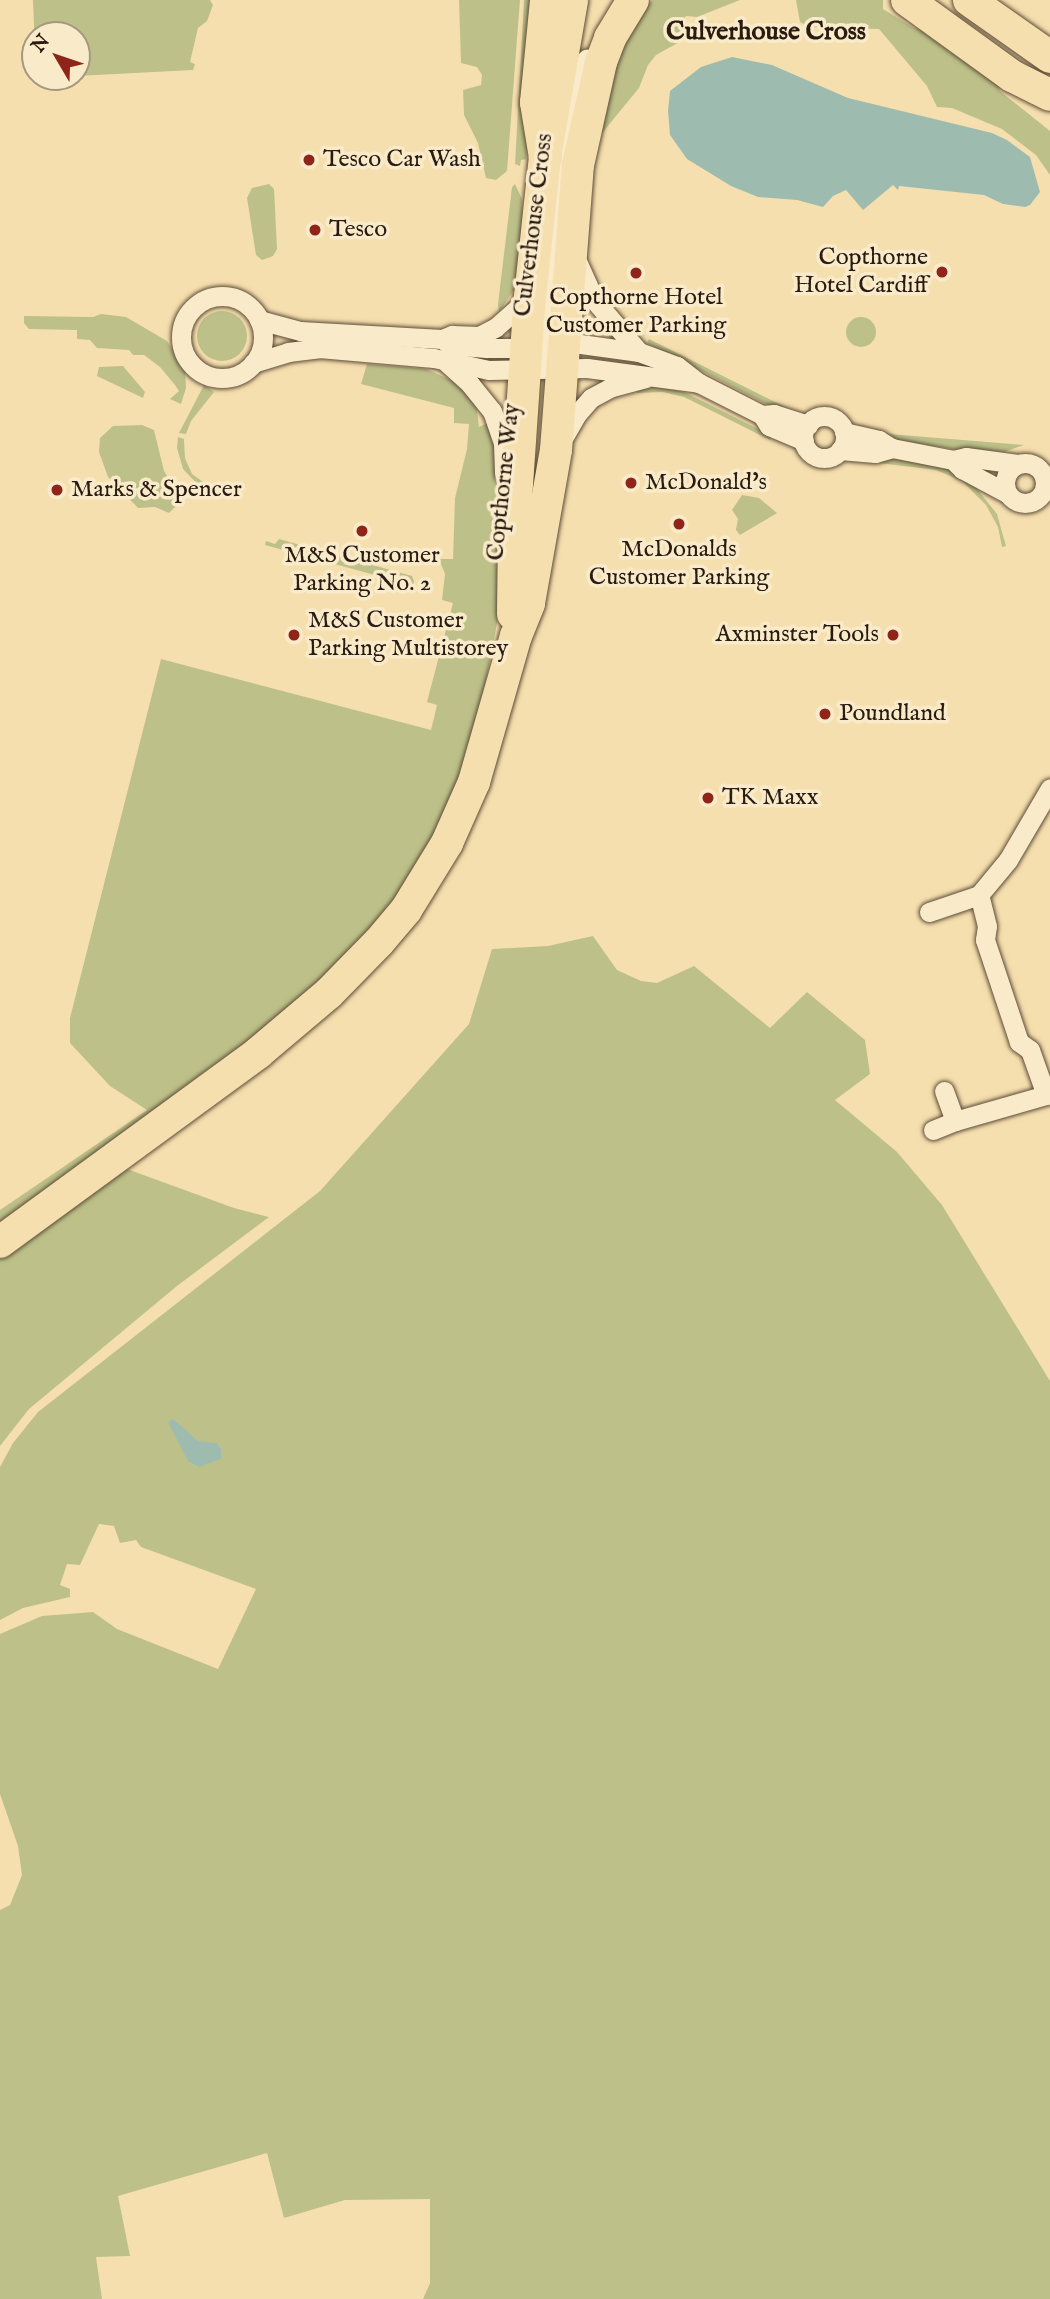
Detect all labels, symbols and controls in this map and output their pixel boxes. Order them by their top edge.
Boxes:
district label: Culverhouse Cross [666,16,866,48]
north arrow [21,21,91,91]
text: N [27,30,56,58]
street label: Culverhouse Cross [508,132,560,318]
place label: Tesco Car Wash [323,146,481,174]
marker: Tesco Car Wash [301,152,317,168]
place label: Tesco [329,216,387,244]
marker: Tesco [307,222,323,238]
place label: Copthorne Hotel Cardiff [794,244,928,300]
marker: Copthorne Hotel Cardiff [934,264,950,280]
marker: Copthorne Hotel Customer Parking [628,265,644,281]
place label: Copthorne Hotel Customer Parking [546,284,726,340]
street label: Copthorne Way [481,402,527,562]
place label: McDonald's [645,469,767,497]
marker: McDonald's [623,475,639,491]
place label: Marks & Spencer [71,476,242,504]
marker: Marks & Spencer [49,482,65,498]
marker: McDonalds Customer Parking [671,516,687,532]
marker: M&S Customer Parking No. 2 [354,523,370,539]
place label: McDonalds Customer Parking [589,536,769,592]
place label: M&S Customer Parking No. 2 [284,542,440,598]
place label: M&S Customer Parking Multistorey [308,607,508,663]
place label: Axminster Tools [715,621,879,649]
marker: M&S Customer Parking Multistorey [286,627,302,643]
marker: Axminster Tools [885,627,901,643]
place label: Poundland [839,700,946,728]
marker: Poundland [817,706,833,722]
place label: TK Maxx [722,784,818,812]
marker: TK Maxx [700,790,716,806]

